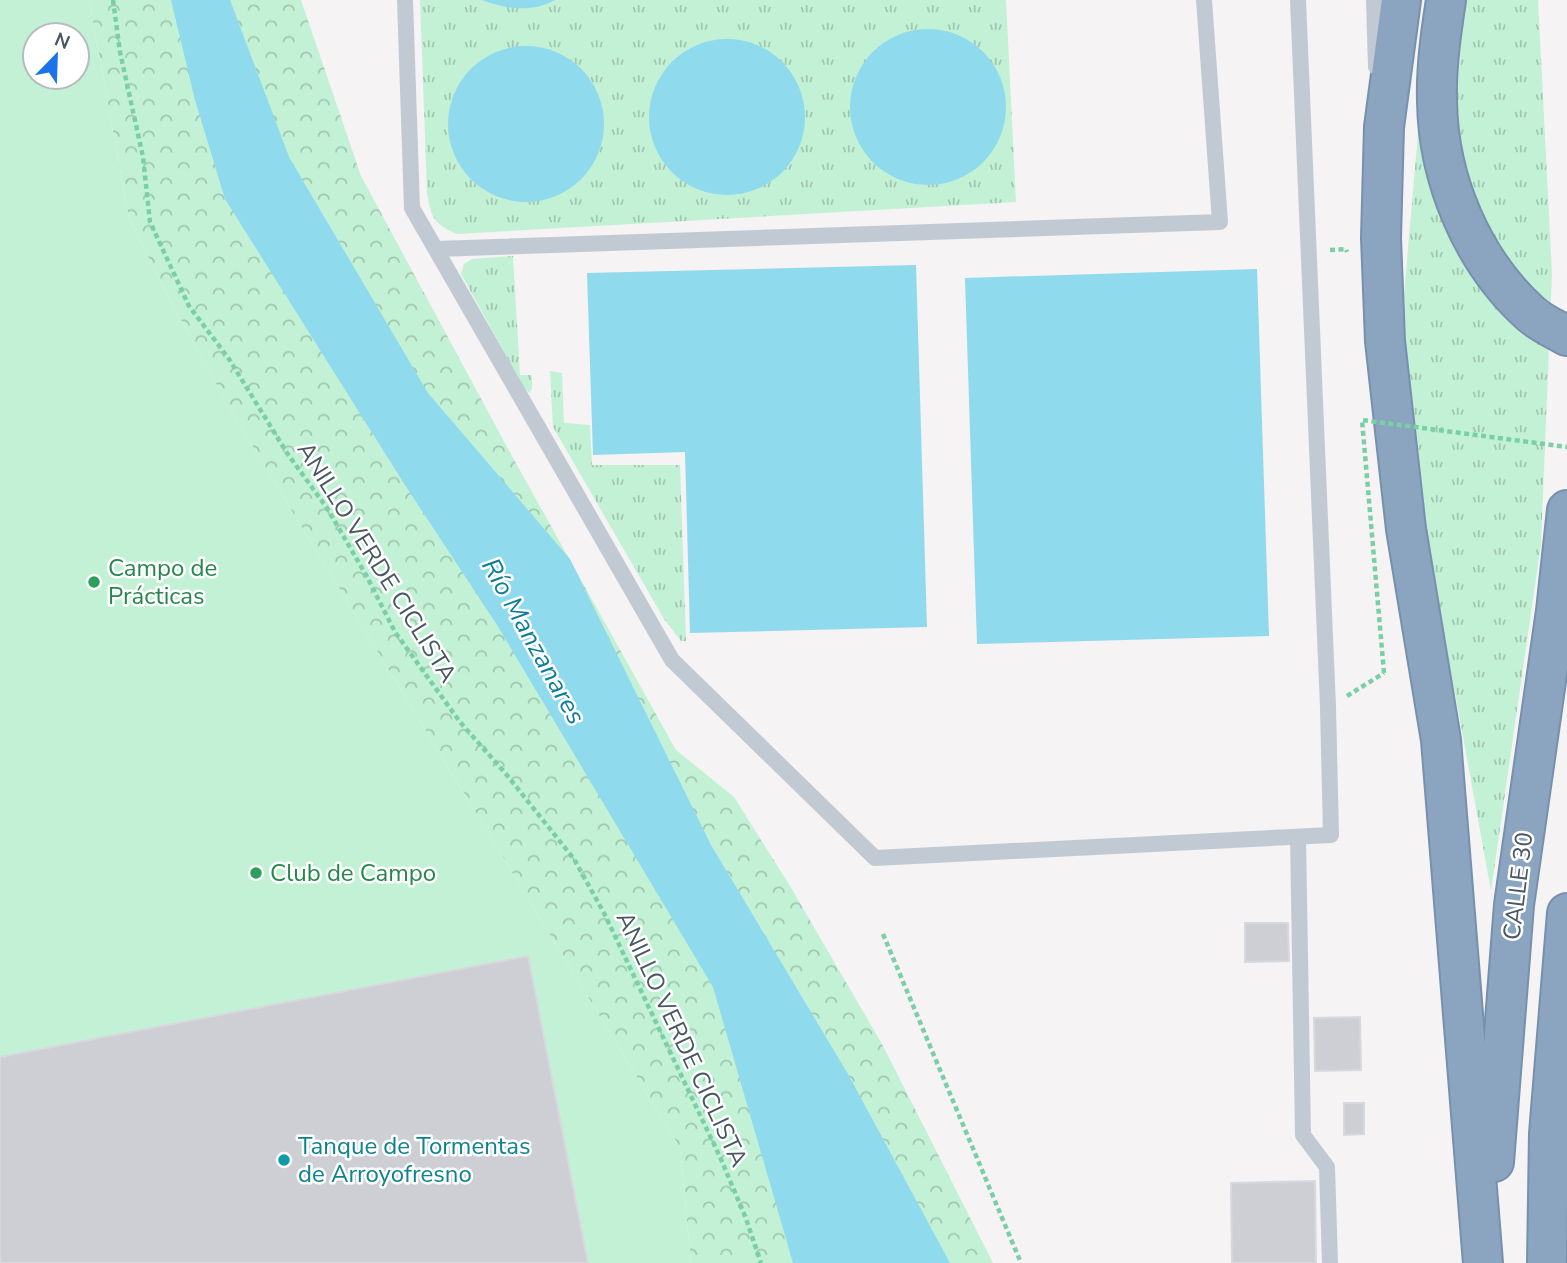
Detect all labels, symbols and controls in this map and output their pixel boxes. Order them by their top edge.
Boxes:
north arrow [21,21,91,91]
text: N [51,27,74,56]
street label: ANILLO VERDE CICLISTA [290,436,464,689]
place label: Campo de Prácticas [108,552,217,612]
water label: Río Manzanares [473,552,594,731]
marker: Campo de Prácticas [86,574,102,590]
street label: CALLE 30 [1496,830,1540,942]
place label: Club de Campo [270,857,436,889]
marker: Club de Campo [248,865,264,881]
street label: ANILLO VERDE CICLISTA [609,906,755,1172]
place label: Tanque de Tormentas de Arroyofresno [298,1130,530,1190]
marker: Tanque de Tormentas de Arroyofresno [276,1152,292,1168]

